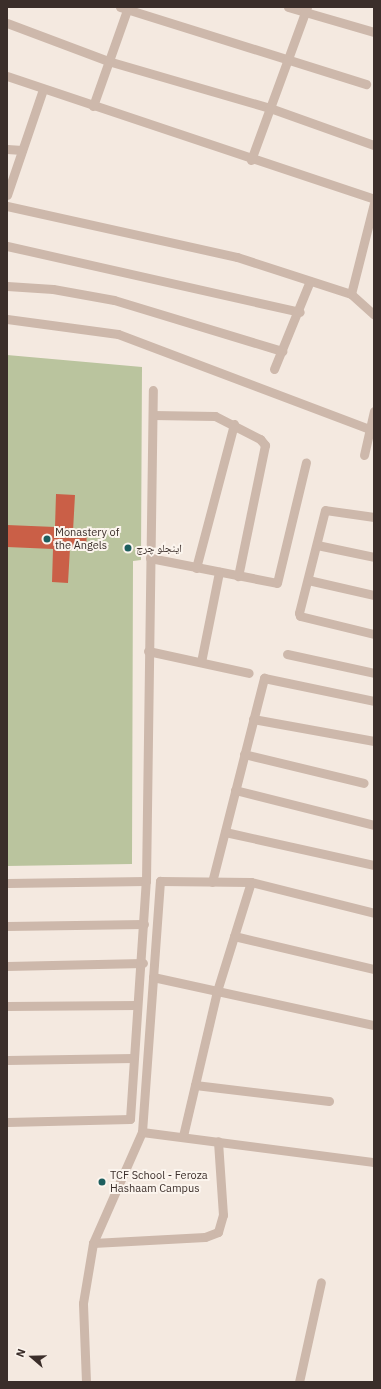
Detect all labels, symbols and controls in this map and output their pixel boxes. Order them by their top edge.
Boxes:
place label: Monastery of the Angels [55,526,119,552]
marker: Monastery of the Angels [42,534,52,544]
place label: اینجلو چرچ [136,541,182,555]
marker: اینجلو چرچ [123,543,133,553]
place label: TCF School - Feroza Hashaam Campus [110,1169,208,1195]
marker: TCF School - Feroza Hashaam Campus [97,1177,107,1187]
north arrow [12,1337,52,1377]
text: N [13,1347,29,1359]

